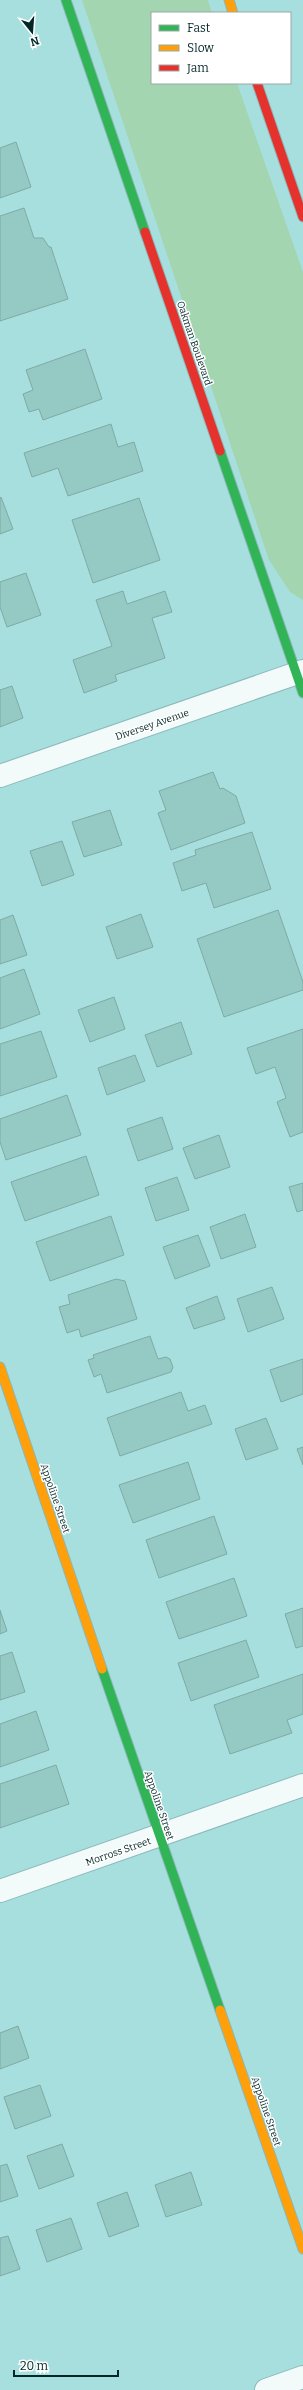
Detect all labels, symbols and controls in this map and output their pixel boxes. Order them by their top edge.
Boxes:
north arrow [12,12,52,52]
legend [151,12,291,84]
text: Fast [187,21,211,35]
text: N [28,34,41,49]
text: Slow [187,41,214,55]
text: Jam [186,61,209,75]
street label: Oakman Boulevard [174,299,214,387]
street label: Diversey Avenue [114,707,191,743]
street label: Appoline Street [38,1462,73,1535]
street label: Appoline Street [142,1769,177,1842]
street label: Morross Street [84,1835,153,1869]
street label: Appoline Street [249,2075,284,2148]
scale bar [14,2352,118,2378]
text: 20 m [20,2359,49,2373]

